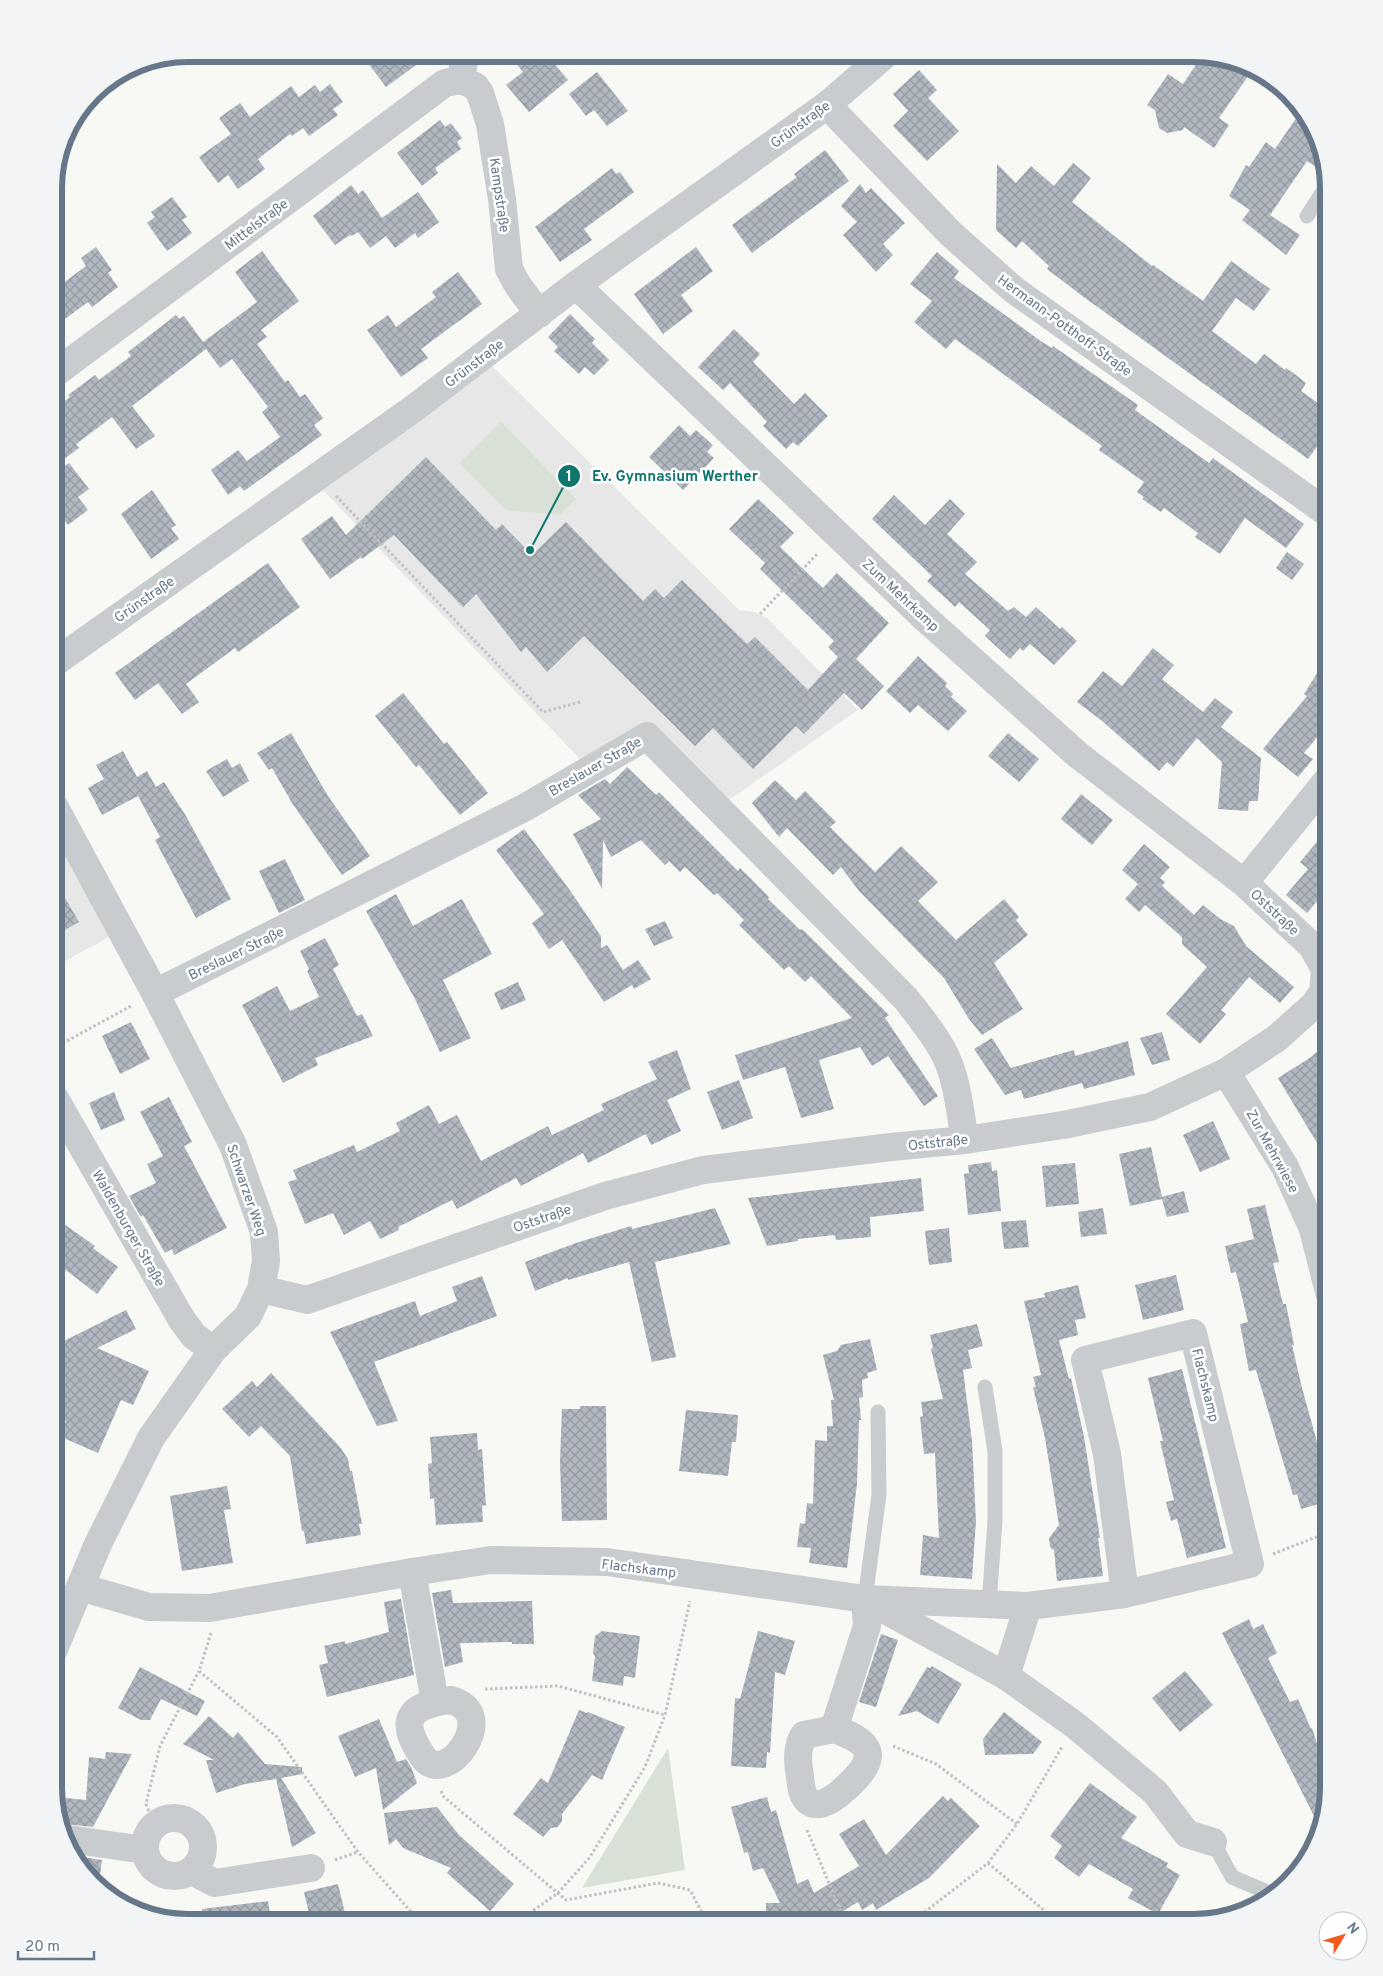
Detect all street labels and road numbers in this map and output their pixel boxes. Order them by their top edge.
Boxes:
street label: Grünstraße [768,98,834,153]
street label: Kampstraße [485,157,512,234]
street label: Mittelstraße [222,196,292,255]
street label: Hermann-Potthoff-Straße [994,272,1135,381]
street label: Grünstraße [442,336,508,392]
street label: Zum Mehrkamp [858,556,942,636]
street label: Grünstraße [111,573,178,627]
street label: Breslauer Straße [546,734,645,801]
street label: Oststraße [1246,886,1302,940]
street label: Breslauer Straße [186,924,287,985]
street label: Zur Mehrwiese [1242,1107,1302,1197]
street label: Oststraße [907,1132,969,1155]
street label: Schwarzer Weg [222,1142,269,1239]
street label: Waldenburger Straße [87,1167,168,1290]
street label: Oststraße [511,1202,574,1237]
street label: Flachskamp [1187,1347,1222,1424]
street label: Flachskamp [600,1556,677,1583]

